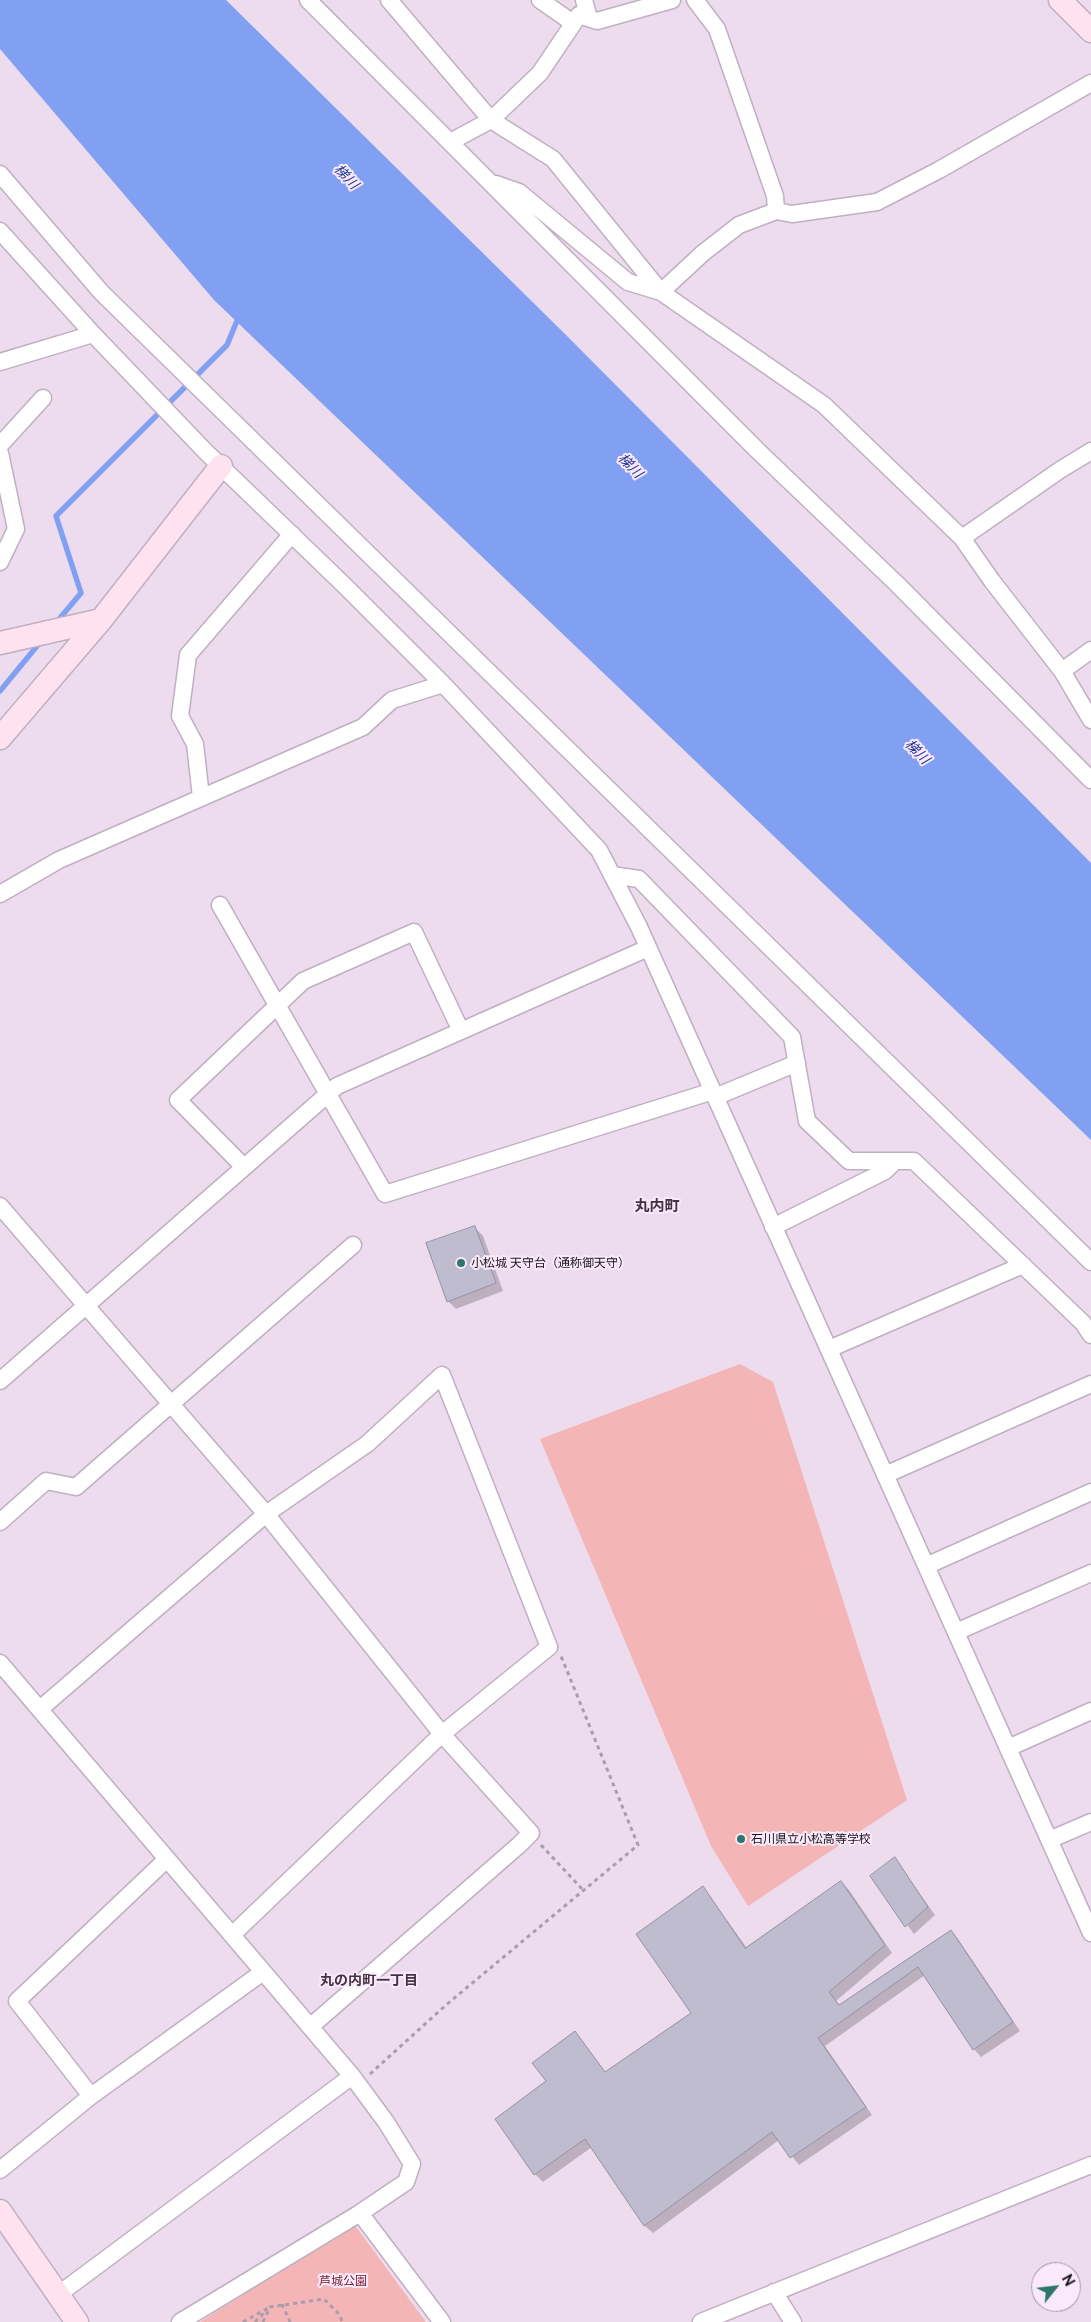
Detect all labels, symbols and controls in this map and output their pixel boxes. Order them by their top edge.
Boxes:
water label: 梯川 [330,161,362,193]
water label: 梯川 [614,450,646,482]
water label: 梯川 [901,736,933,768]
district label: 丸内町 [635,1197,679,1215]
place label: 小松城 天守台（通称御天守） [471,1256,630,1270]
marker: 小松城 天守台（通称御天守） [455,1257,467,1269]
place label: 石川県立小松高等学校 [751,1832,871,1846]
marker: 石川県立小松高等学校 [735,1833,747,1845]
district label: 丸の内町一丁目 [320,1973,418,1989]
north arrow [1031,2262,1081,2312]
text: N [1059,2272,1078,2289]
park label: 芦城公園 [319,2274,367,2288]

